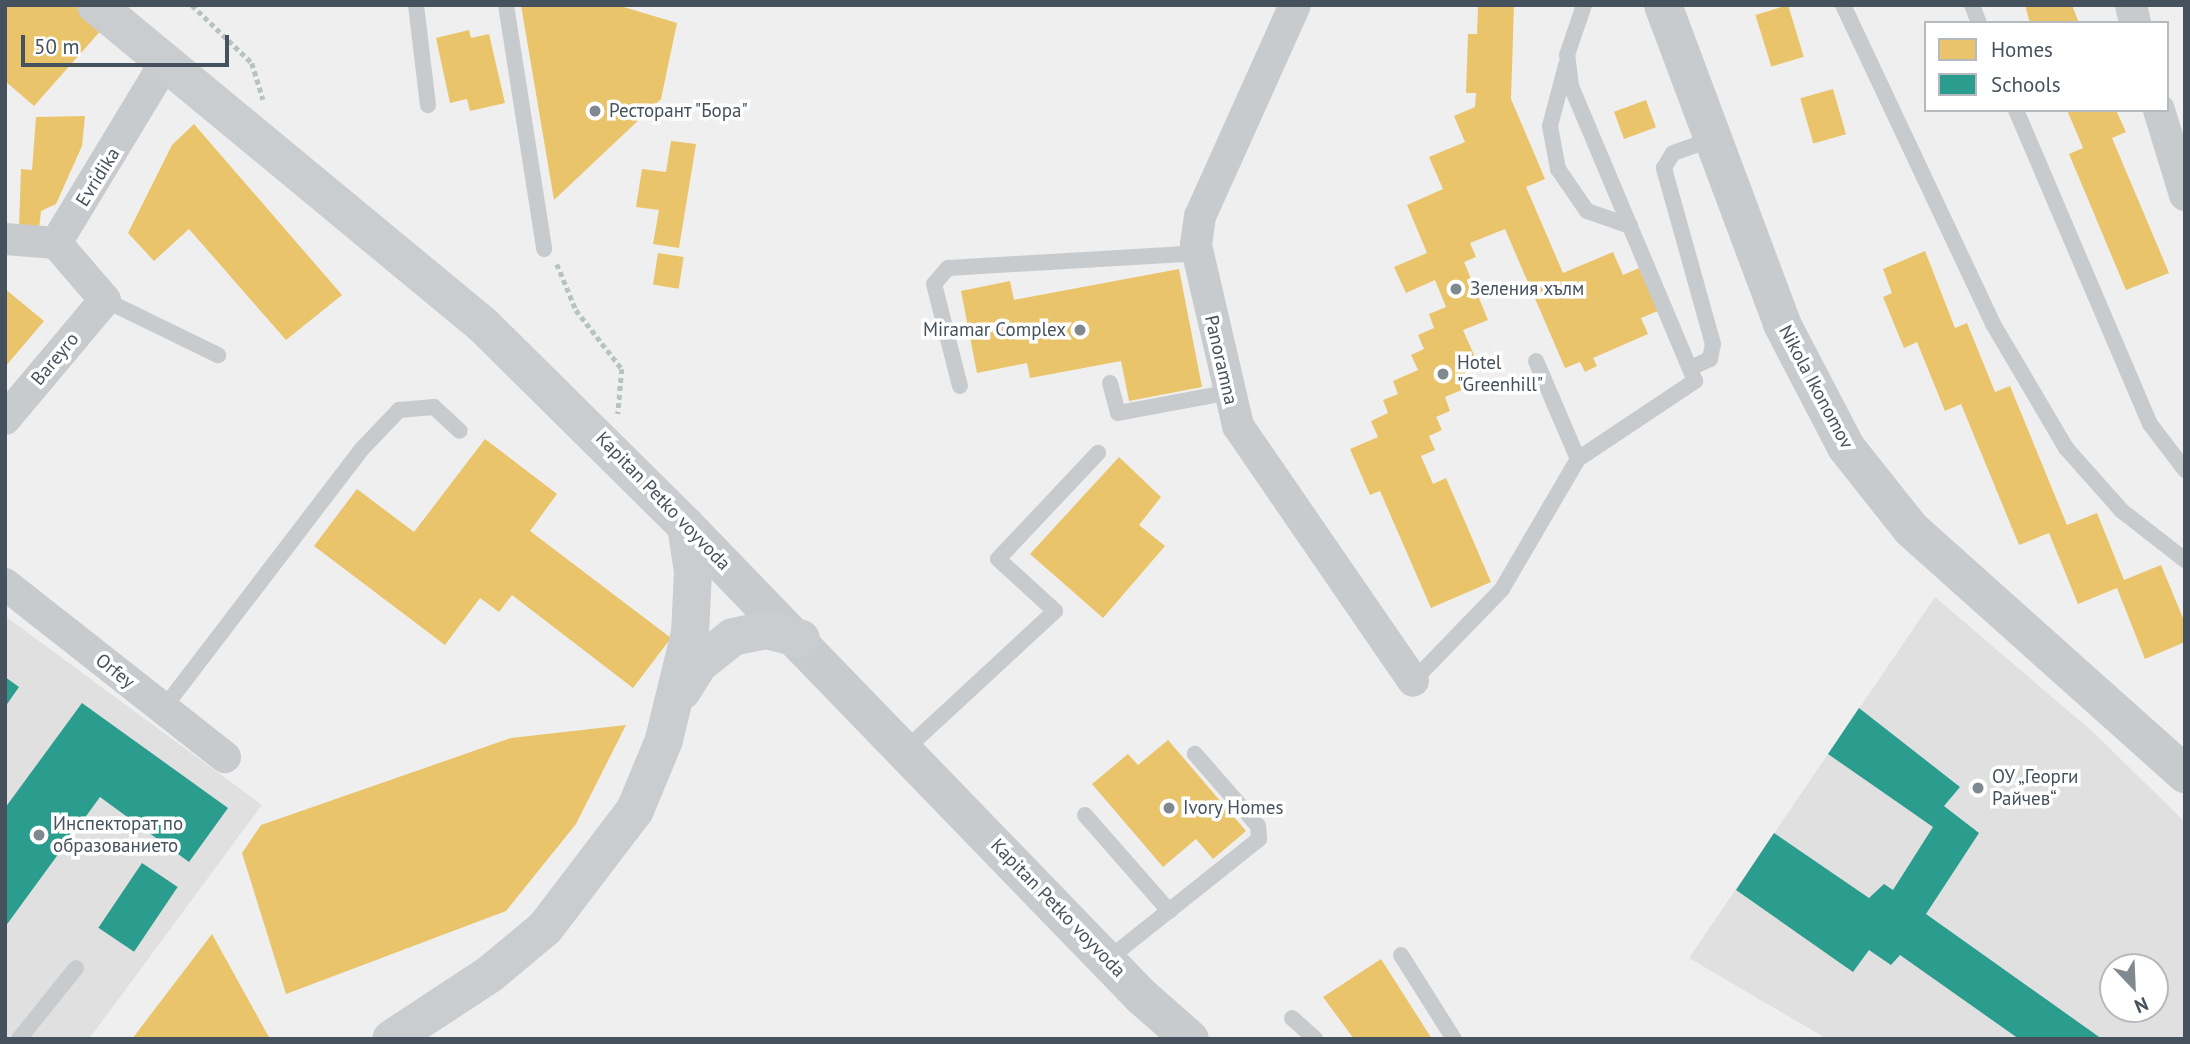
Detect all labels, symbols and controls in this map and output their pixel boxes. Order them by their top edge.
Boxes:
scale bar [24,21,233,65]
legend [1924,21,2169,112]
text: 50 m [34,33,80,60]
text: Homes [1991,36,2053,63]
text: Schools [1991,71,2061,98]
place label: Ресторант "Бора" [609,100,750,122]
marker: Ресторант "Бора" [587,103,603,119]
street label: Evridika [71,144,125,210]
place label: Зеления хълм [1470,278,1584,300]
marker: Зеления хълм [1448,281,1464,297]
street label: Panoramna [1200,313,1242,407]
place label: Miramar Complex [923,319,1066,341]
street label: Nikola Ikonomov [1774,321,1858,453]
marker: Miramar Complex [1072,322,1088,338]
street label: Bareyro [26,328,84,390]
place label: Hotel "Greenhill" [1457,352,1543,396]
marker: Hotel "Greenhill" [1435,366,1451,382]
street label: Kapitan Petko voyvoda [591,427,735,575]
street label: Orfey [91,649,139,693]
place label: ОУ „Георги Райчев“ [1992,766,2080,810]
marker: ОУ „Георги Райчев“ [1970,780,1986,796]
place label: Ivory Homes [1183,797,1284,819]
marker: Ivory Homes [1161,800,1177,816]
place label: Инспекторат по образованието [53,813,184,857]
marker: Инспекторат по образованието [31,827,47,843]
street label: Kapitan Petko voyvoda [986,834,1130,982]
north arrow [2099,953,2169,1023]
text: N [2131,992,2152,1019]

